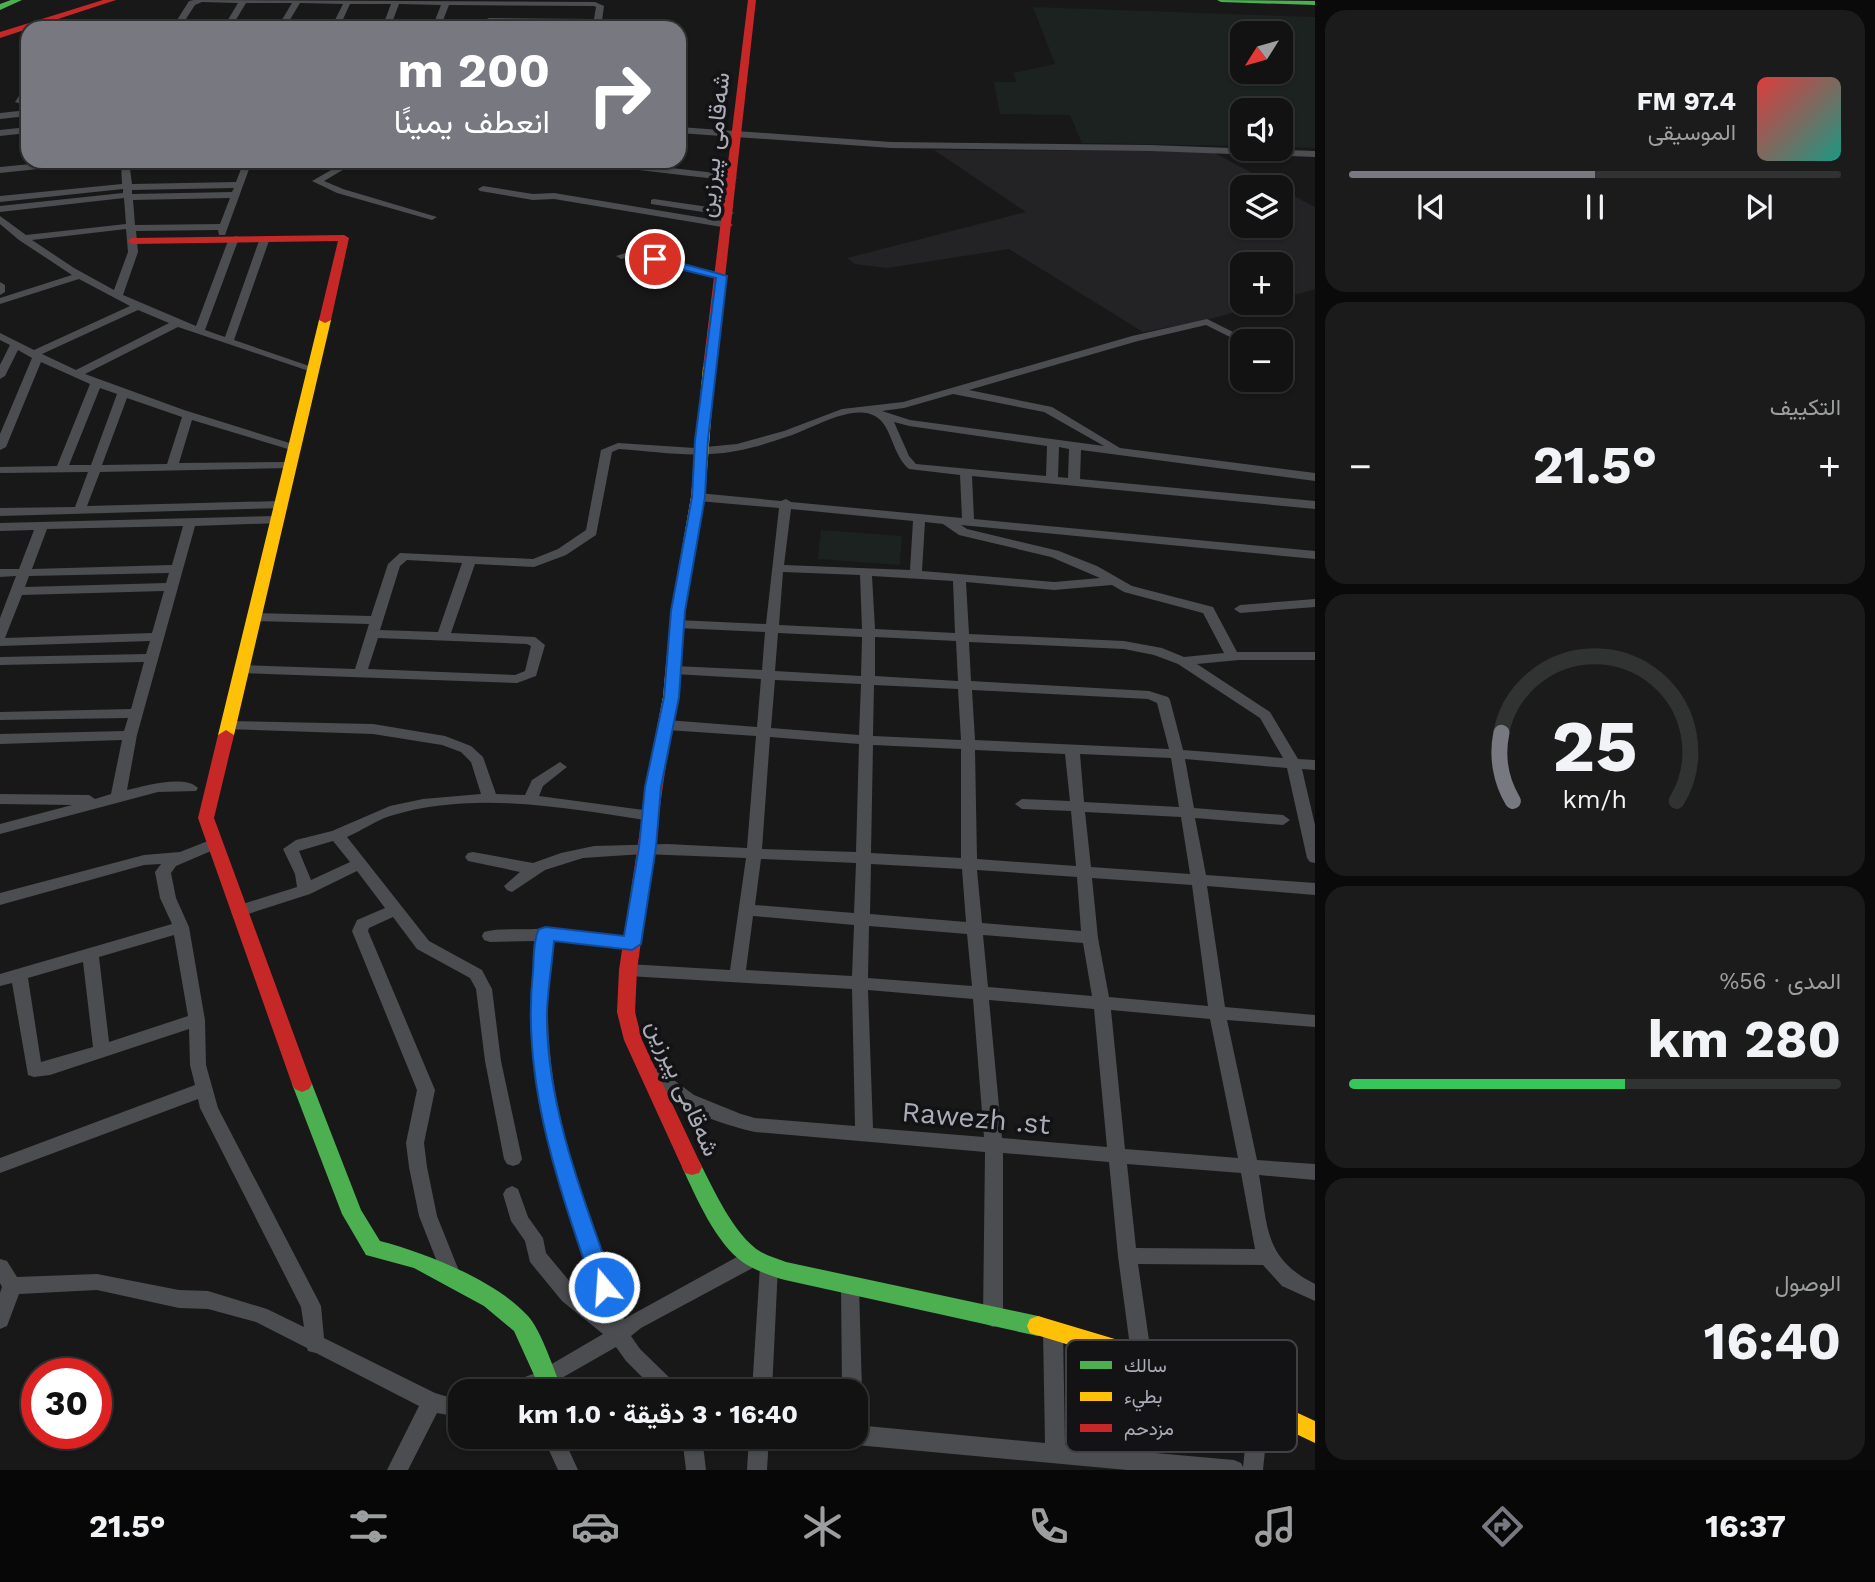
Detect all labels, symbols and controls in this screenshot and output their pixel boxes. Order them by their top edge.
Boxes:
north arrow [1230,21,1293,84]
map controls [1230,21,1293,392]
text: 200 m [398,41,550,99]
icon: right [574,49,665,140]
street label: شەقامی پیرزین [692,71,738,219]
text: 97.4 FM [1637,86,1736,116]
button: sound [1230,98,1293,161]
text: انعطف يمينًا [394,103,550,141]
text: الموسيقى [1648,119,1736,146]
button: layers [1230,175,1293,238]
icon: previous [1412,188,1450,226]
icon: pause [1576,188,1614,226]
icon: next [1740,188,1778,226]
pin [625,229,685,289]
icon: arrive [636,240,674,278]
button: + [1230,252,1293,315]
button: − [1230,329,1293,392]
text: التكييف [1770,394,1841,421]
text: 21.5° [1533,435,1657,496]
text: − [1349,444,1372,488]
text: + [1818,444,1841,488]
text: 25 [1552,703,1638,789]
text: km/h [1563,785,1627,814]
text: المدى · 56% [1719,968,1841,995]
text: 280 km [1648,1009,1841,1070]
street label: شەقامی پیرزین [639,1016,726,1161]
street label: Rawezh .st [900,1095,1052,1141]
position arrow [567,1250,641,1324]
text: الوصول [1775,1270,1841,1297]
text: 16:40 [1704,1311,1841,1372]
legend [1066,1340,1297,1452]
text: سالك [1124,1354,1167,1377]
speed limit sign: 30 [21,1358,112,1449]
text: بطيء [1124,1385,1162,1412]
text: 16:40 · 3 دقيقة · 1.0 km [518,1399,798,1429]
text: مزدحم [1124,1417,1174,1441]
icon: filters [344,1502,393,1551]
icon: car [571,1502,620,1551]
icon: climate [798,1502,847,1551]
icon: phone [1024,1502,1073,1551]
icon: music [1251,1502,1300,1551]
icon: directions [1478,1502,1527,1551]
text: 21.5° [89,1507,166,1545]
text: 16:37 [1705,1507,1786,1545]

